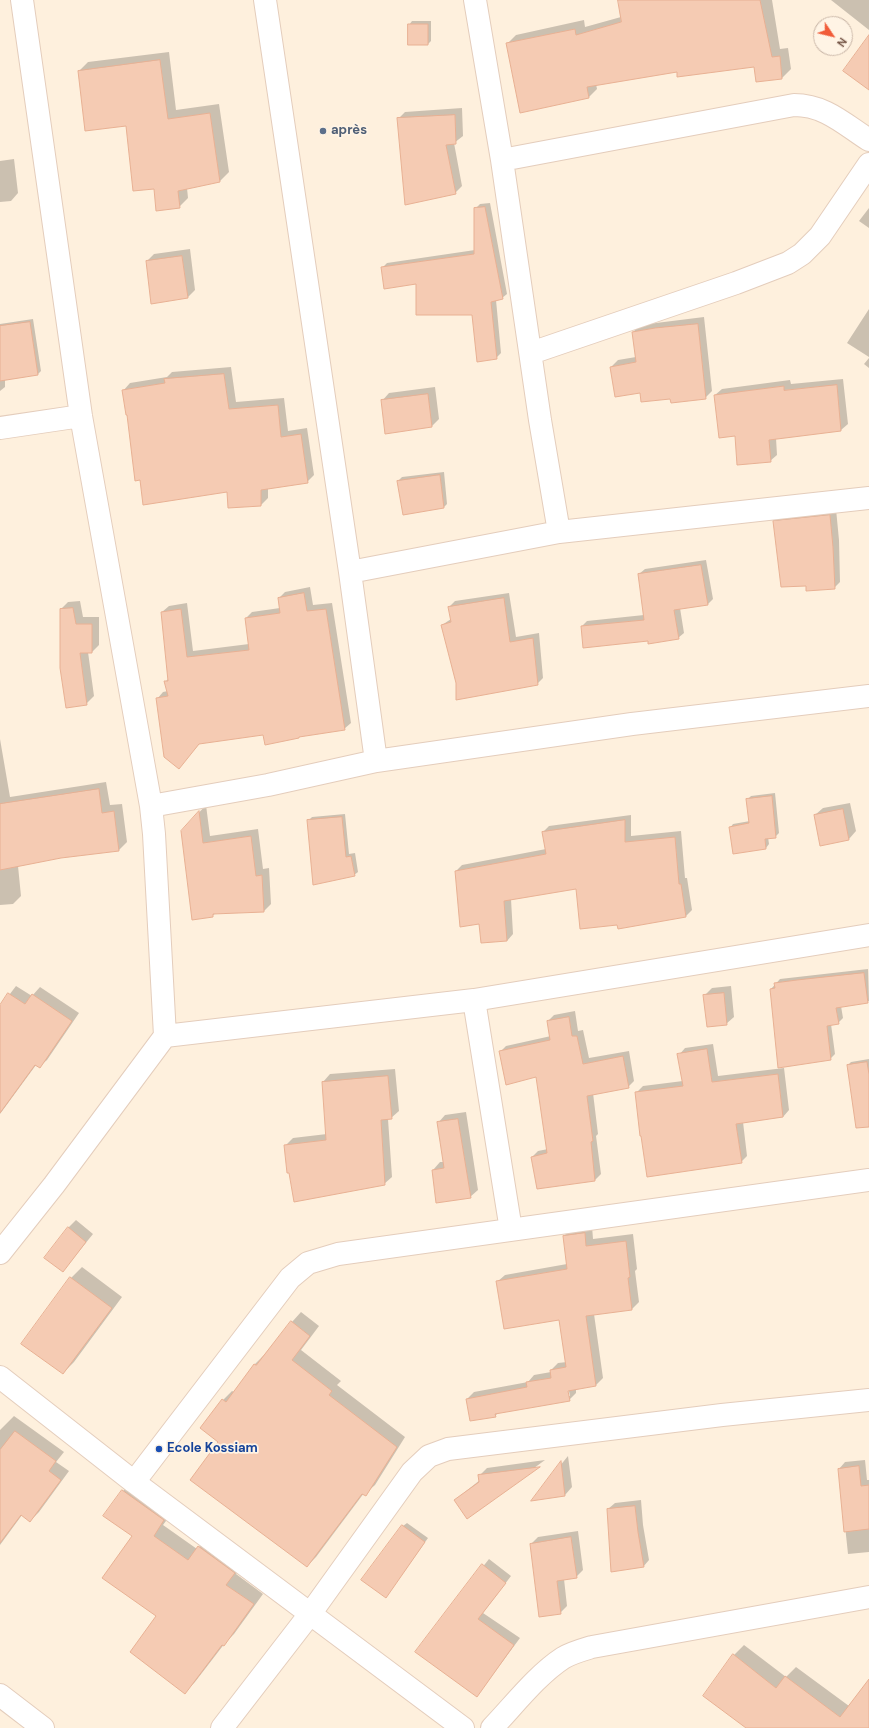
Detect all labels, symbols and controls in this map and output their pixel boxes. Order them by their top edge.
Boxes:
north arrow [813,16,853,56]
text: N [834,35,850,50]
place label: après [331,123,367,139]
marker: après [318,126,328,136]
place label: Ecole Kossiam [167,1441,258,1457]
marker: Ecole Kossiam [154,1444,164,1454]

